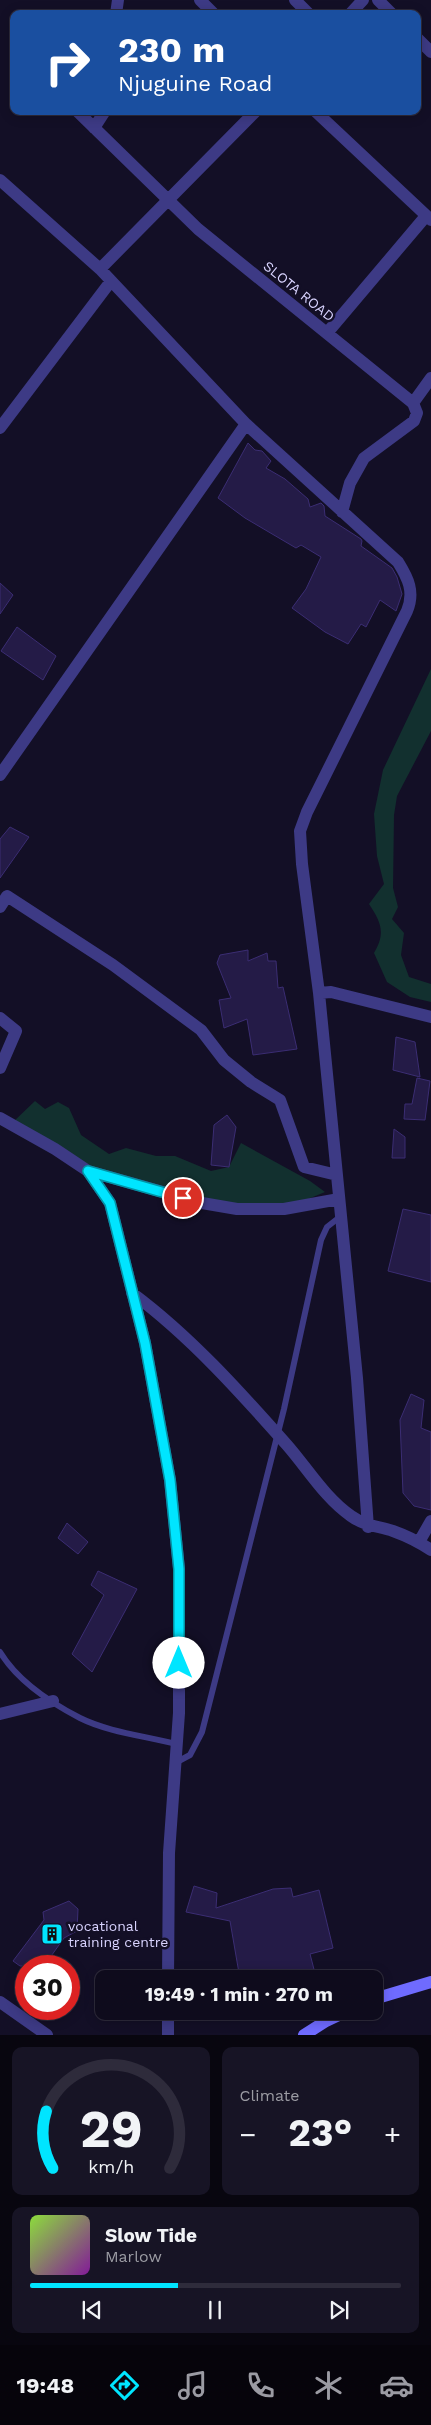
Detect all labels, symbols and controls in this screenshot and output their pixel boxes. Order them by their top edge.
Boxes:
text: 230 m [118,29,225,71]
icon: right [35,30,100,95]
text: Njuguine Road [118,71,272,96]
street label: SLOTA ROAD [260,258,338,324]
pin [162,1177,204,1219]
icon: arrive [169,1184,197,1212]
position arrow [152,1636,204,1688]
place label: vocational training centre [68,1918,168,1950]
building icon: vocational training centre [40,1922,64,1946]
speed limit sign: 30 [15,1955,80,2020]
text: 19:49 · 1 min · 270 m [145,1983,333,2006]
text: Climate [240,2086,300,2105]
text: 29 [79,2099,142,2160]
text: 23° [288,2111,352,2155]
text: − [240,2118,256,2151]
text: + [384,2118,401,2151]
text: km/h [88,2156,134,2177]
text: Slow Tide [105,2224,197,2247]
text: Marlow [105,2247,162,2266]
icon: previous [78,2296,106,2324]
icon: pause [201,2296,229,2324]
icon: next [325,2296,353,2324]
icon: directions [107,2368,142,2403]
icon: music [175,2368,210,2403]
icon: phone [243,2368,278,2403]
icon: climate [311,2368,346,2403]
icon: car [379,2368,414,2403]
text: 19:48 [17,2373,74,2398]

